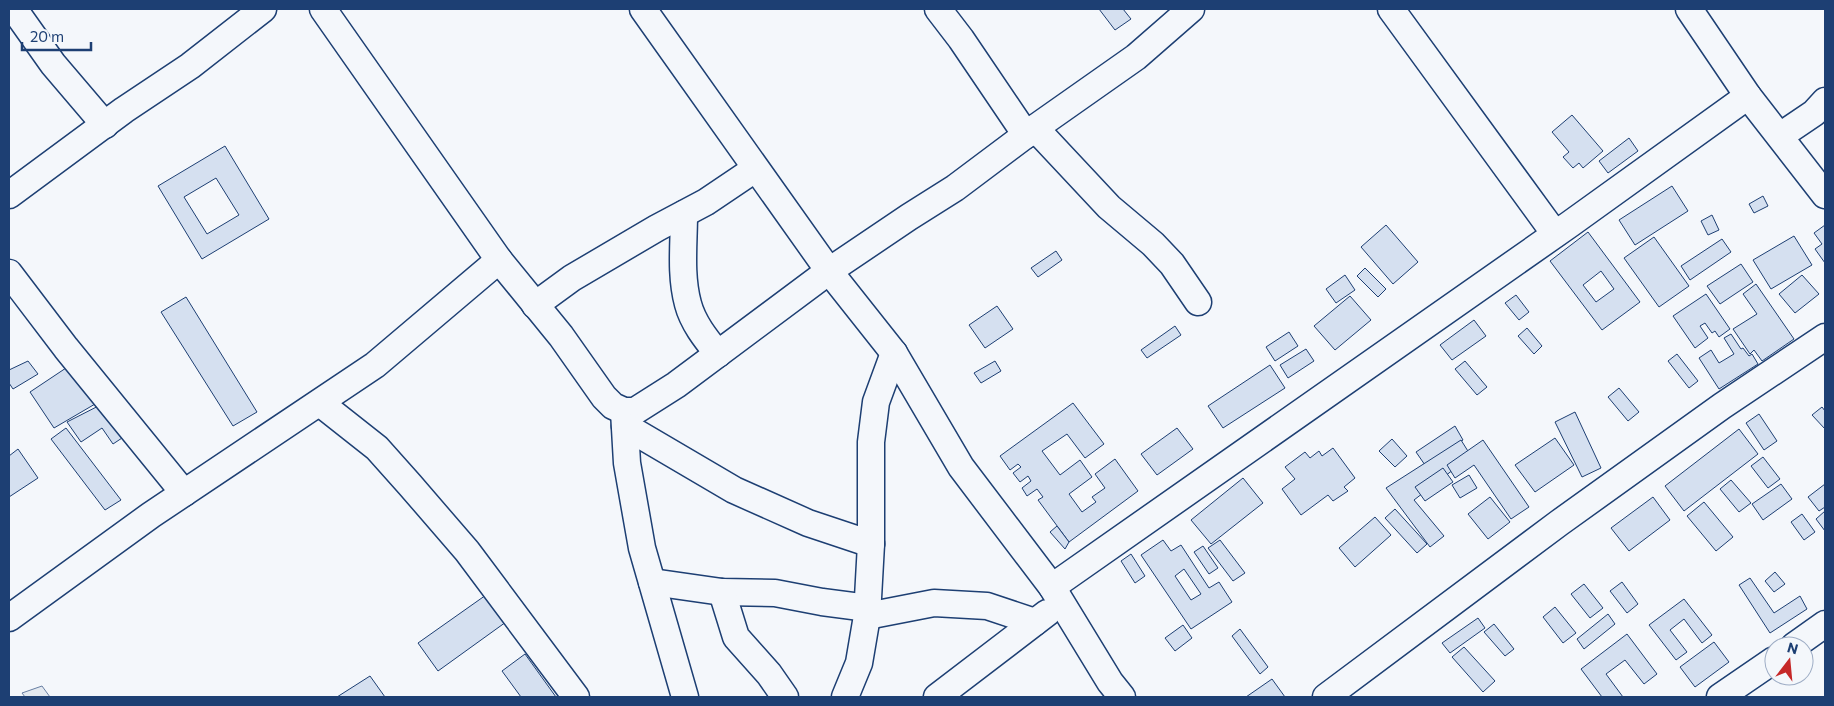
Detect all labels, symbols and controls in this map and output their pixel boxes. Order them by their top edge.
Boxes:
scale bar [22,20,91,52]
text: 20 m [30,27,64,45]
north arrow [1764,636,1814,686]
text: N [1785,638,1800,658]

